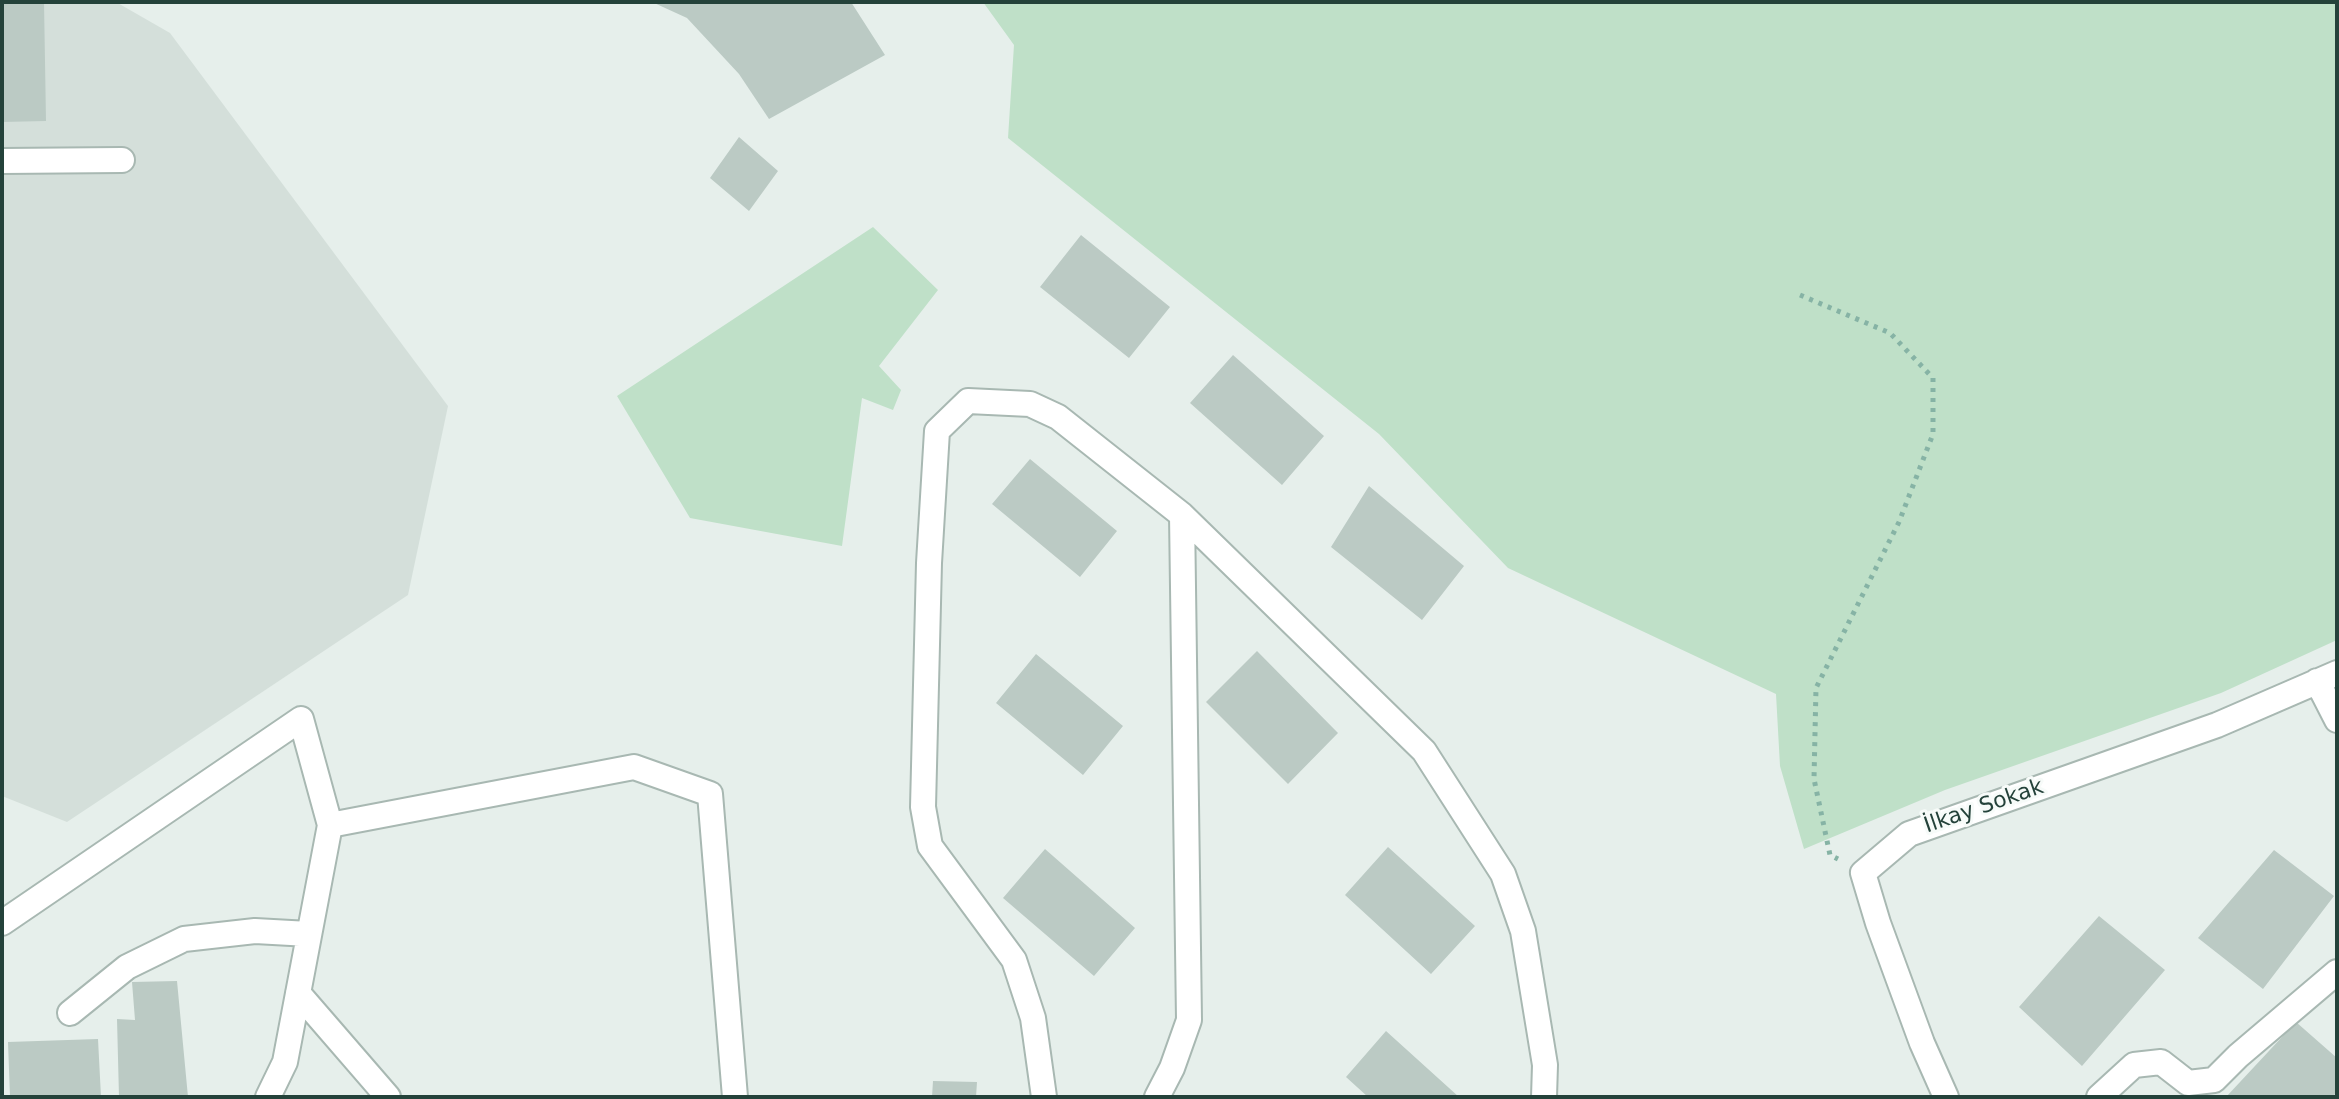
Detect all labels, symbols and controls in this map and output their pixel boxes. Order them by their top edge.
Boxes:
street label: İlkay Sokak [1921,774,2047,840]

